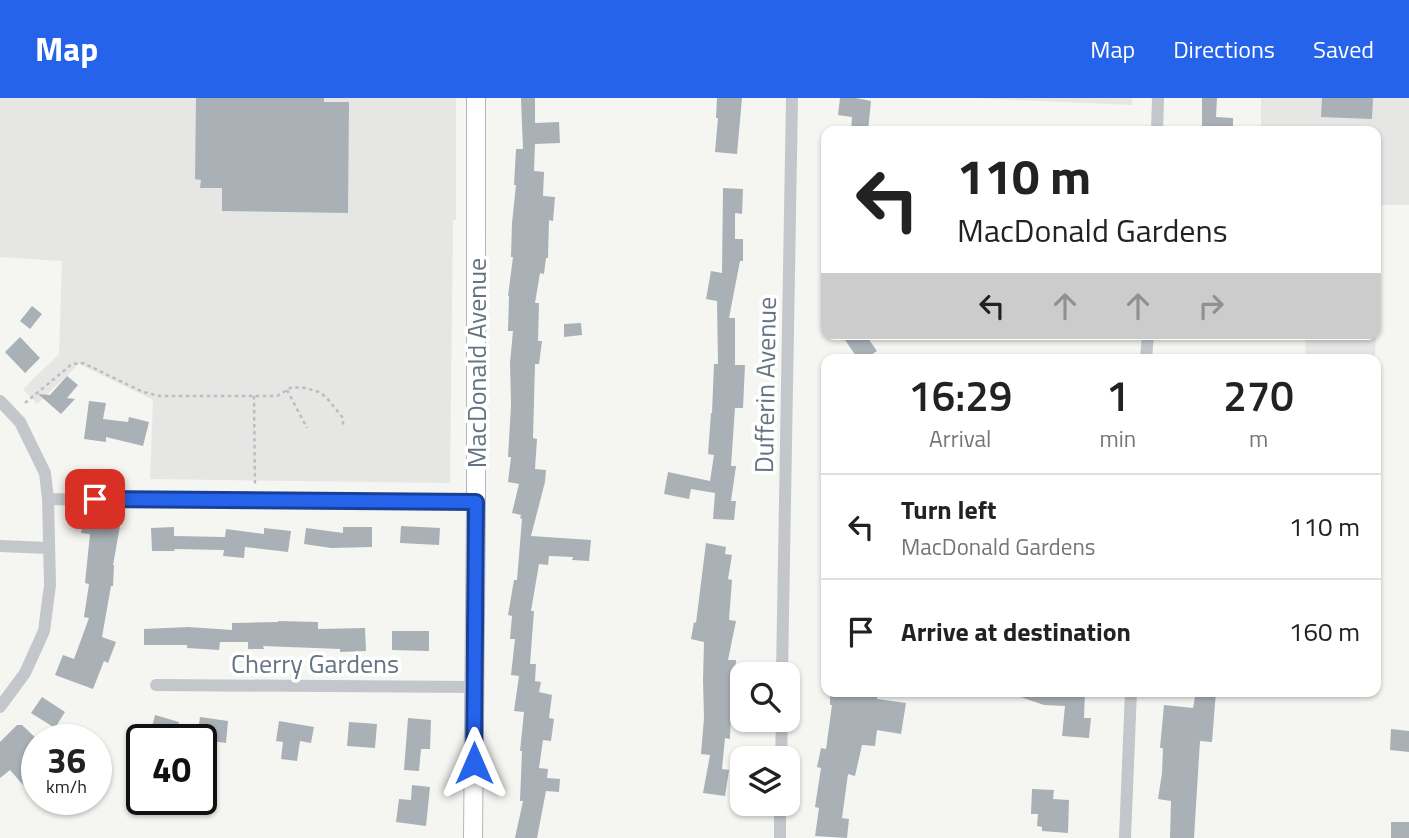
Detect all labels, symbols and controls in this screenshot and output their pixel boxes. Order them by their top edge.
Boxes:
text: Map [35,24,98,74]
text: Map [1090,31,1135,67]
text: Directions [1173,31,1275,67]
text: Saved [1313,31,1374,67]
text: 110 m [957,138,1091,213]
icon: left [842,154,933,245]
text: MacDonald Gardens [957,206,1228,254]
street label: MacDonald Avenue [457,258,496,468]
icon: left [973,287,1011,325]
icon: ahead [1046,287,1084,325]
icon: ahead [1119,287,1157,325]
icon: right [1192,287,1230,325]
street label: Dufferin Avenue [744,296,786,474]
text: 16:29 [908,363,1012,427]
text: 1 [1106,363,1130,427]
text: 270 [1223,363,1294,427]
text: Arrival [929,421,991,456]
text: min [1099,421,1136,456]
text: m [1249,421,1268,456]
pin [65,469,125,529]
icon: arrive [76,480,114,518]
text: Turn left [901,490,996,529]
text: 110 m [1289,507,1360,546]
icon: left [842,508,880,546]
text: MacDonald Gardens [901,529,1095,564]
text: Arrive at destination [901,612,1131,651]
text: 160 m [1289,612,1360,651]
icon: arrive [842,613,880,651]
street label: Cherry Gardens [231,644,399,683]
map controls [730,662,800,816]
button: search [730,662,800,732]
speed limit sign: 40 [126,724,217,815]
position arrow [437,726,511,800]
text: 36 [47,733,86,787]
button: layers [730,746,800,816]
text: km/h [46,773,87,800]

